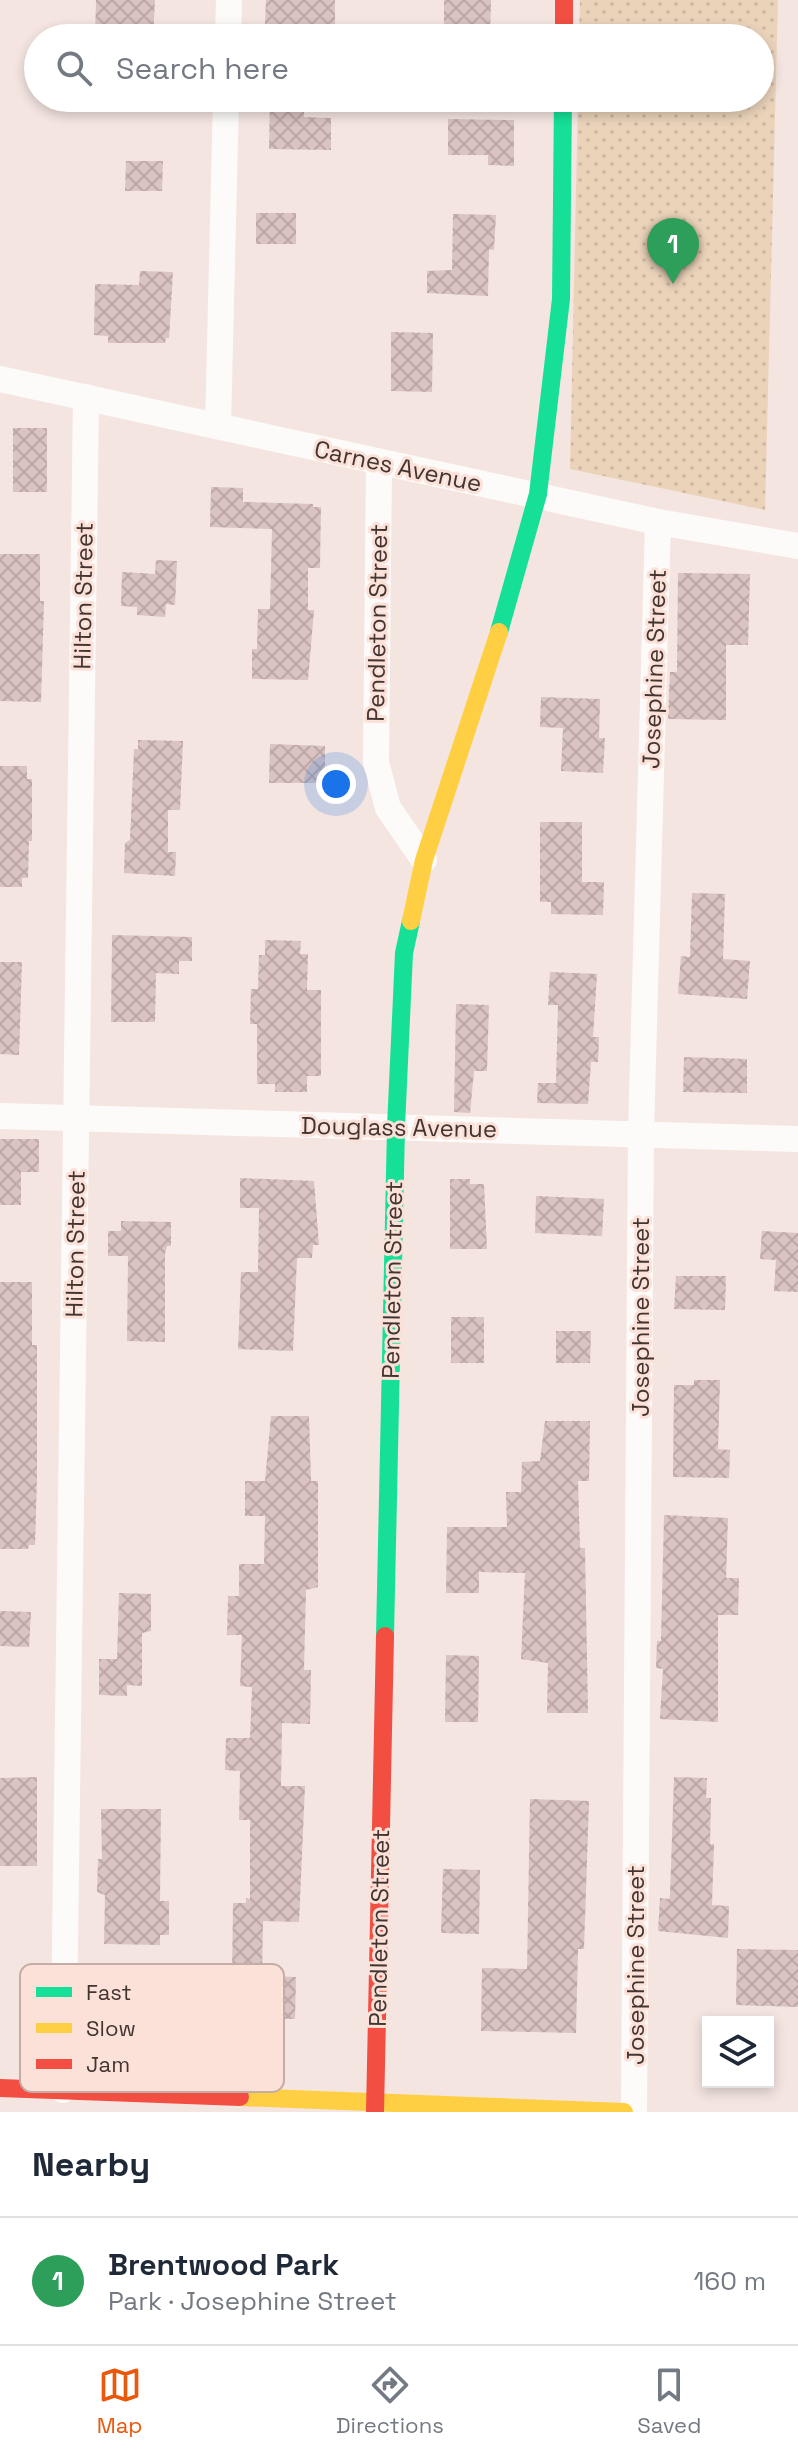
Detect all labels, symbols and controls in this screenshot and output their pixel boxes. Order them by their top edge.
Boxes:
search box [24,24,774,112]
icon: search [52,46,96,90]
text: Search here [116,49,289,88]
pin: 1 [647,218,699,284]
street label: Carnes Avenue [311,433,485,499]
street label: Hilton Street [66,522,100,670]
street label: Pendleton Street [360,524,394,722]
street label: Josephine Street [635,569,673,769]
your location [316,764,356,804]
street label: Douglass Avenue [301,1110,497,1144]
street label: Hilton Street [58,1170,92,1318]
street label: Pendleton Street [375,1181,409,1379]
street label: Josephine Street [625,1217,656,1417]
street label: Pendleton Street [362,1829,396,2027]
street label: Josephine Street [620,1865,651,2065]
legend [20,1964,284,2092]
text: Fast [86,1978,132,2006]
text: Slow [86,2014,136,2042]
map controls [702,2016,774,2088]
button: layers [702,2016,774,2088]
text: Jam [86,2050,130,2078]
text: Nearby [32,2143,150,2186]
text: Brentwood Park [108,2245,339,2284]
text: 1 [52,2264,64,2298]
text: 160 m [694,2264,766,2298]
text: Park · Josephine Street [108,2284,397,2318]
tab: Map [97,2363,143,2439]
tab: Directions [336,2363,444,2439]
tab: Saved [637,2363,701,2439]

